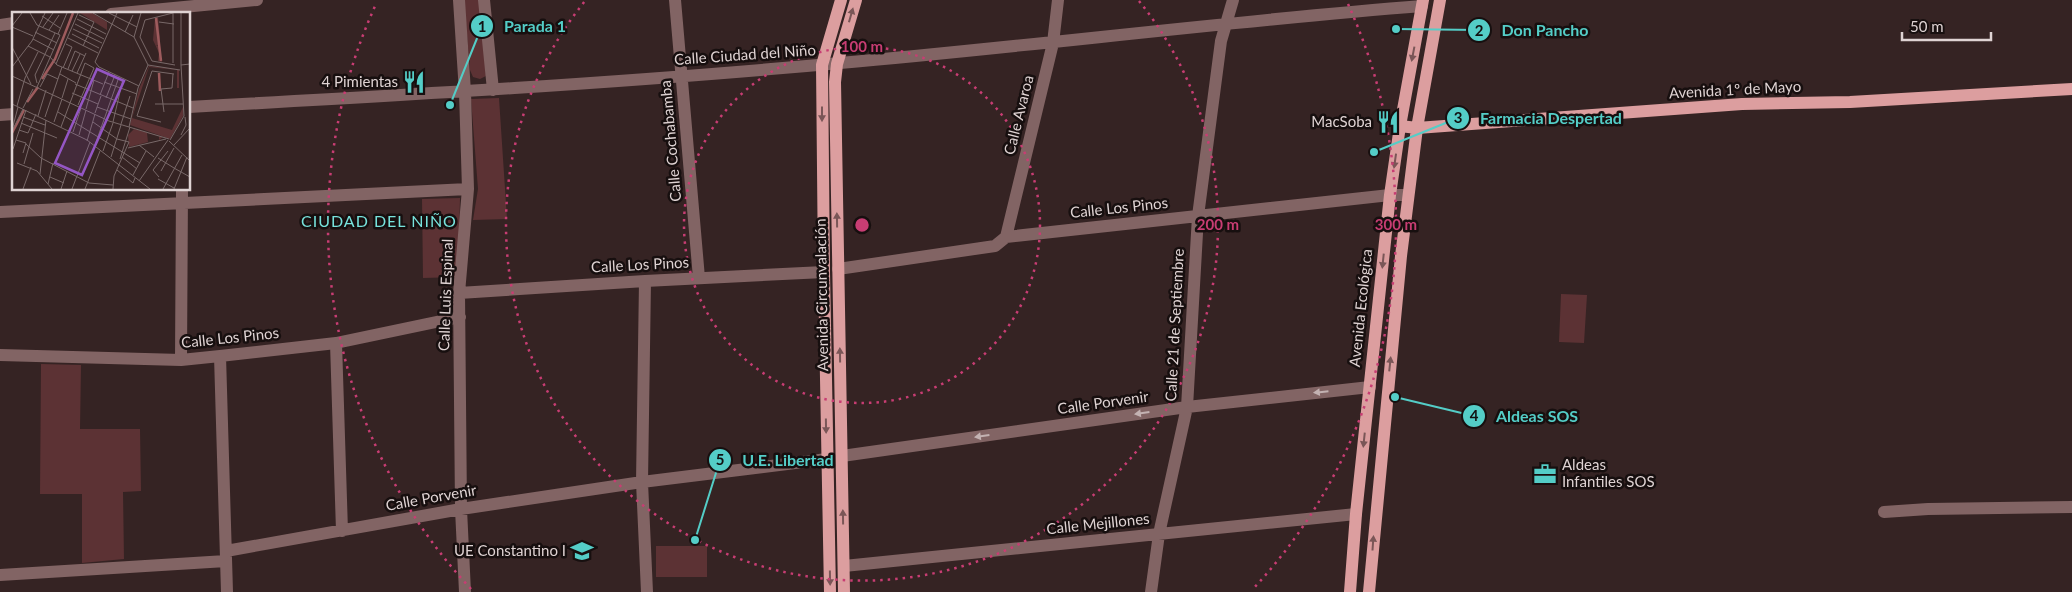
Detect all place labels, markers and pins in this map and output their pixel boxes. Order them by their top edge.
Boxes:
callout: Parada 1 [469,11,576,42]
callout: Don Pancho [1466,15,1598,46]
restaurant icon: 4 Pimientas [401,69,427,95]
place label: 4 Pimientas [321,72,398,90]
callout: Farmacia Despertad [1445,103,1632,134]
restaurant icon: MacSoba [1375,109,1401,135]
place label: MacSoba [1311,112,1372,130]
centre of rings [853,216,871,234]
callout: Aldeas SOS [1461,400,1588,431]
callout: U.E. Libertad [707,445,843,476]
place label: Aldeas Infantiles SOS [1562,455,1655,490]
office icon: Aldeas Infantiles SOS [1532,461,1558,487]
school or university icon: UE Constantino I [569,538,595,564]
place label: UE Constantino I [454,541,566,559]

